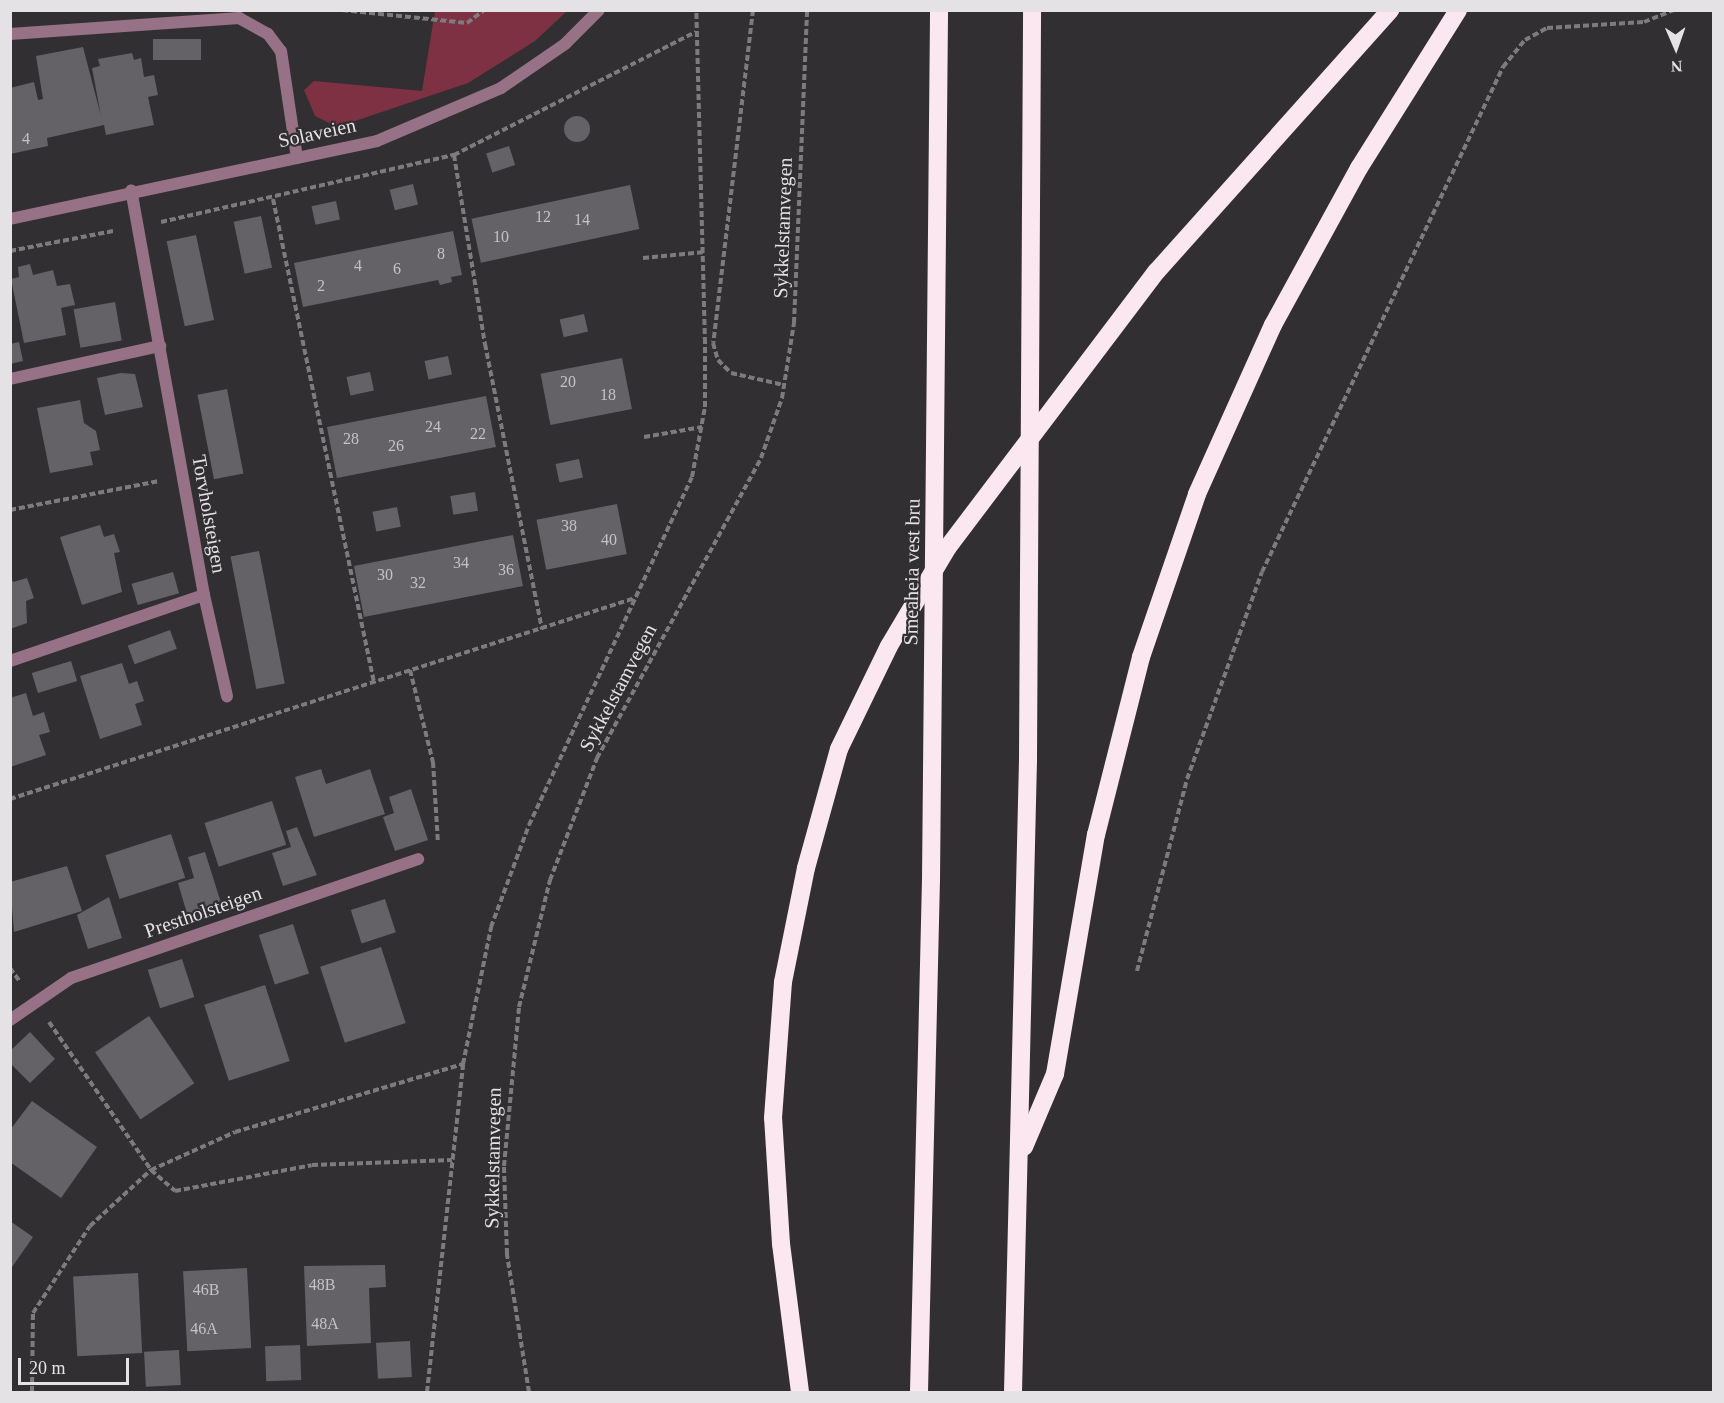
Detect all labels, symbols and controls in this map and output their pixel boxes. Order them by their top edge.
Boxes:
north arrow [1646,18,1706,78]
text: N [1671,58,1683,75]
street label: Solaveien [276,113,358,153]
house number: 4 [22,129,30,149]
street label: Sykkelstamvegen [769,157,797,299]
house number: 12 [535,207,551,227]
house number: 14 [574,210,590,230]
house number: 10 [493,227,509,247]
house number: 8 [437,244,445,264]
house number: 4 [354,256,362,276]
house number: 6 [393,259,401,279]
house number: 2 [317,276,325,296]
house number: 20 [560,372,576,392]
house number: 18 [600,385,616,405]
house number: 24 [425,417,441,437]
house number: 22 [470,424,486,444]
house number: 28 [343,429,359,449]
house number: 26 [388,436,404,456]
street label: Torvholsteigen [187,453,231,575]
street label: Smeaheia vest bru [899,498,925,646]
house number: 38 [561,516,577,536]
house number: 40 [601,530,617,550]
house number: 34 [453,553,469,573]
house number: 36 [498,560,514,580]
house number: 30 [377,565,393,585]
house number: 32 [410,573,426,593]
street label: Sykkelstamvegen [574,620,662,756]
street label: Prestholsteigen [141,881,265,943]
street label: Sykkelstamvegen [480,1087,506,1229]
house number: 48B [309,1275,335,1295]
house number: 46B [193,1280,219,1300]
house number: 48A [311,1314,339,1334]
house number: 46A [190,1319,218,1339]
scale bar [21,1346,132,1384]
text: 20 m [29,1358,66,1378]

